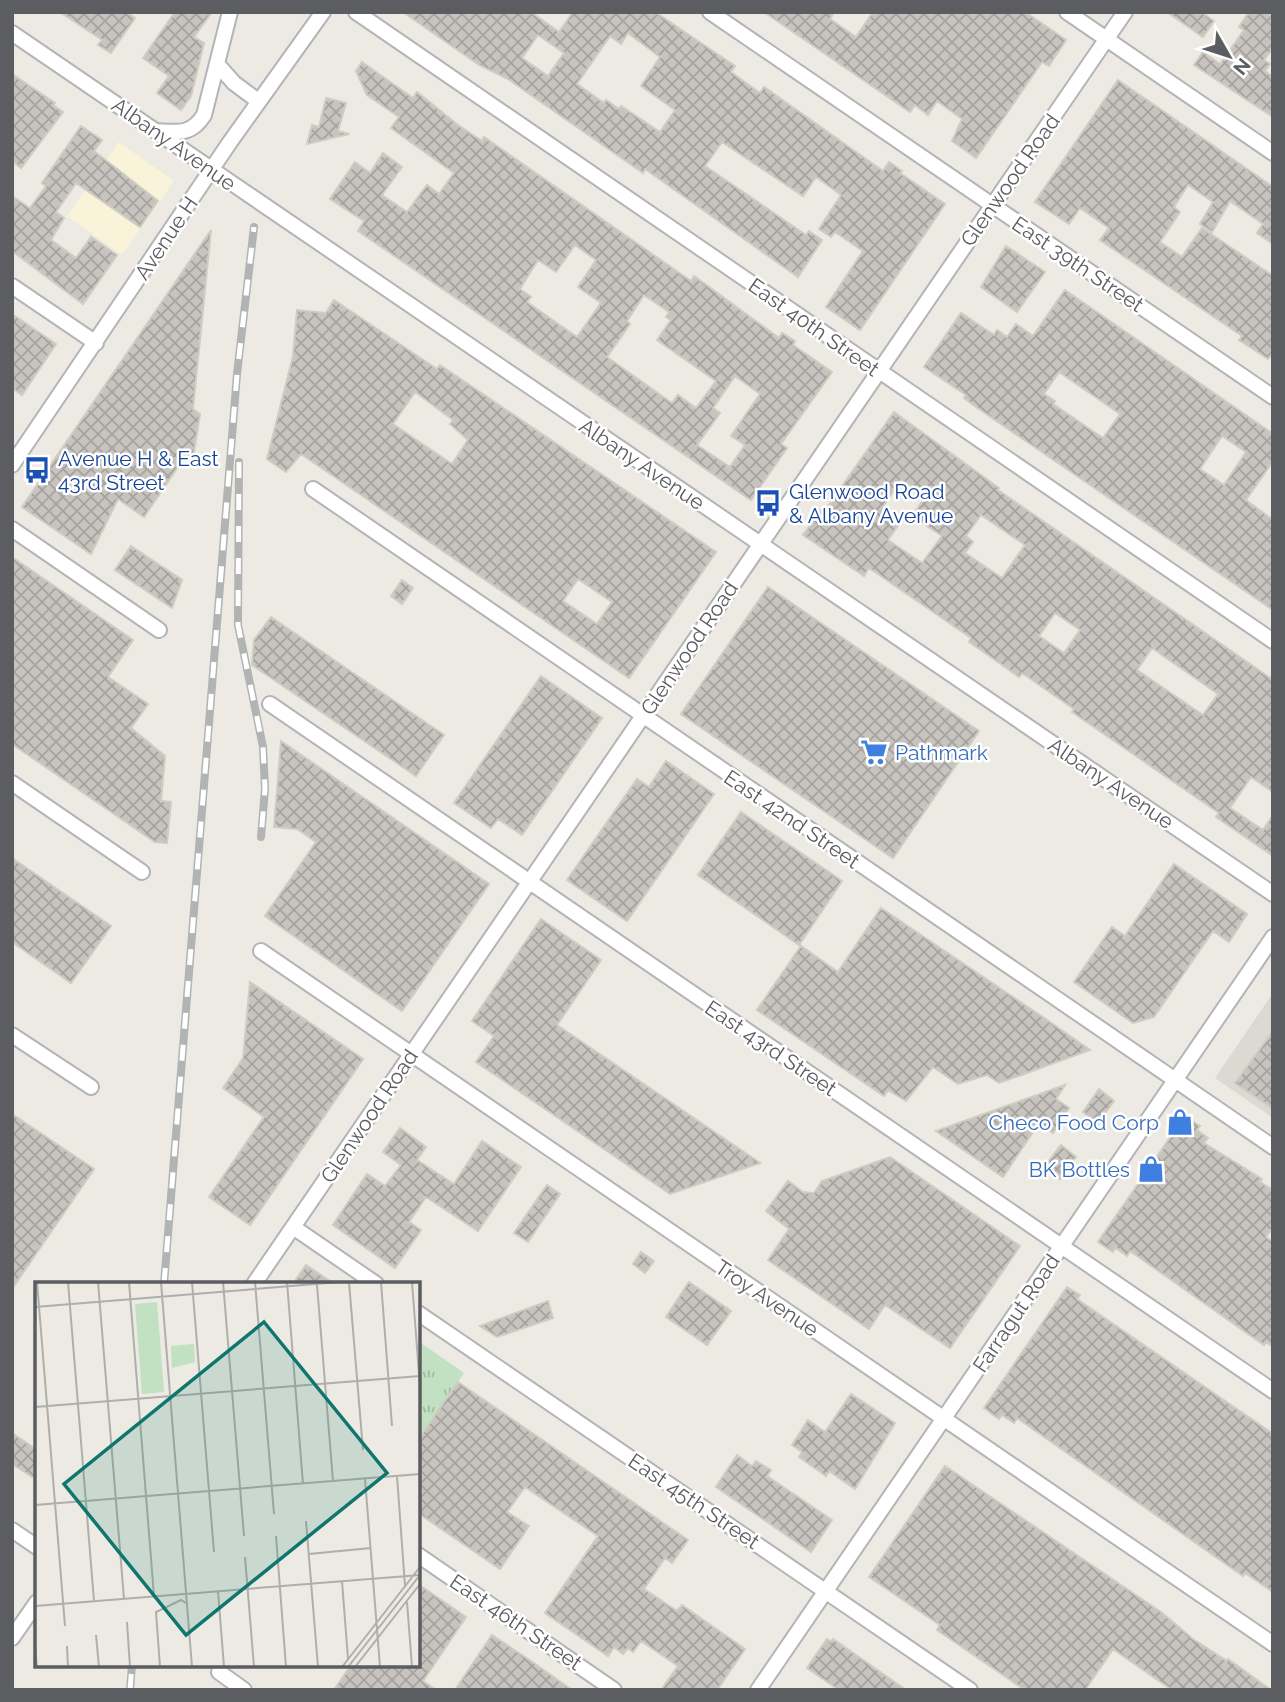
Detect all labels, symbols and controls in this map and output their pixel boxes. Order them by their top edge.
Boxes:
north arrow [1194,21,1264,91]
text: N [1229,54,1255,79]
street label: Albany Avenue [107,92,241,196]
street label: Glenwood Road [955,109,1065,251]
street label: Avenue H [129,192,203,284]
street label: East 39th Street [1008,211,1148,317]
street label: East 40th Street [744,273,884,381]
street label: Albany Avenue [575,413,709,515]
place label: Avenue H & East 43rd Street [58,446,219,495]
bus stop icon: Avenue H & East 43rd Street [22,455,52,485]
place label: Glenwood Road & Albany Avenue [789,479,953,528]
bus stop icon: Glenwood Road & Albany Avenue [753,488,783,518]
street label: Glenwood Road [635,577,743,719]
street label: Albany Avenue [1044,732,1178,834]
supermarket icon: Pathmark [859,737,889,767]
place label: Pathmark [895,740,988,765]
street label: East 42nd Street [720,764,864,874]
street label: East 43rd Street [701,995,841,1101]
street label: Glenwood Road [315,1045,423,1187]
shop icon: Checo Food Corp [1165,1107,1195,1137]
place label: Checo Food Corp [988,1110,1159,1135]
shop icon: BK Bottles [1136,1154,1166,1184]
place label: BK Bottles [1029,1157,1130,1182]
street label: Farragut Road [967,1249,1065,1377]
street label: Troy Avenue [711,1254,823,1342]
inset map [35,1282,420,1667]
street label: East 45th Street [624,1448,764,1554]
street label: East 46th Street [445,1569,587,1675]

